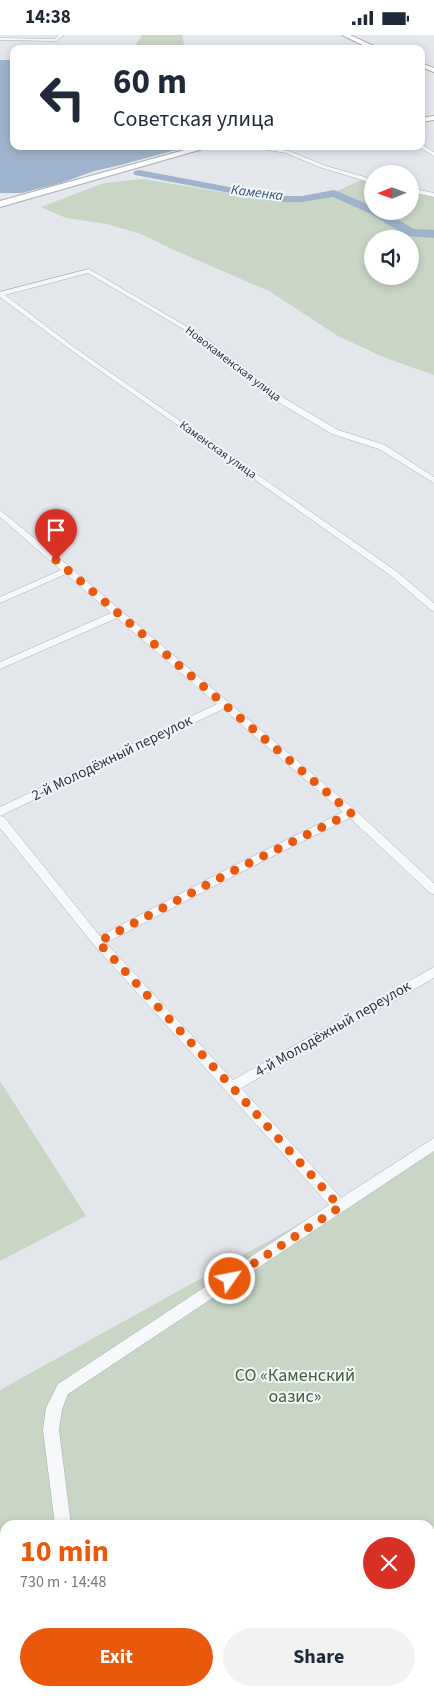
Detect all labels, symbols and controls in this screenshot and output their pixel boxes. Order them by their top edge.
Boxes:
text: 14:38 [25,4,71,31]
text: 60 m [113,57,187,107]
icon: left [30,65,95,130]
text: Советская улица [113,103,274,135]
north arrow [364,165,419,220]
map controls [364,165,419,285]
water label: Каменка [230,180,285,206]
button: sound [364,230,419,285]
street label: Новокаменская улица [181,322,285,406]
street label: Каменская улица [176,417,260,483]
pin [35,509,77,560]
icon: arrive [42,516,70,544]
street label: 2-й Молодёжный переулок [28,710,196,806]
street label: 4-й Молодёжный переулок [251,976,415,1082]
position arrow [203,1252,255,1304]
park label: СО «Каменский оазис» [235,1363,355,1409]
text: 10 min [20,1530,109,1573]
button: close [363,1537,415,1589]
text: 730 m · 14:48 [20,1571,107,1593]
button: Exit [20,1628,213,1686]
button: Share [223,1628,415,1686]

